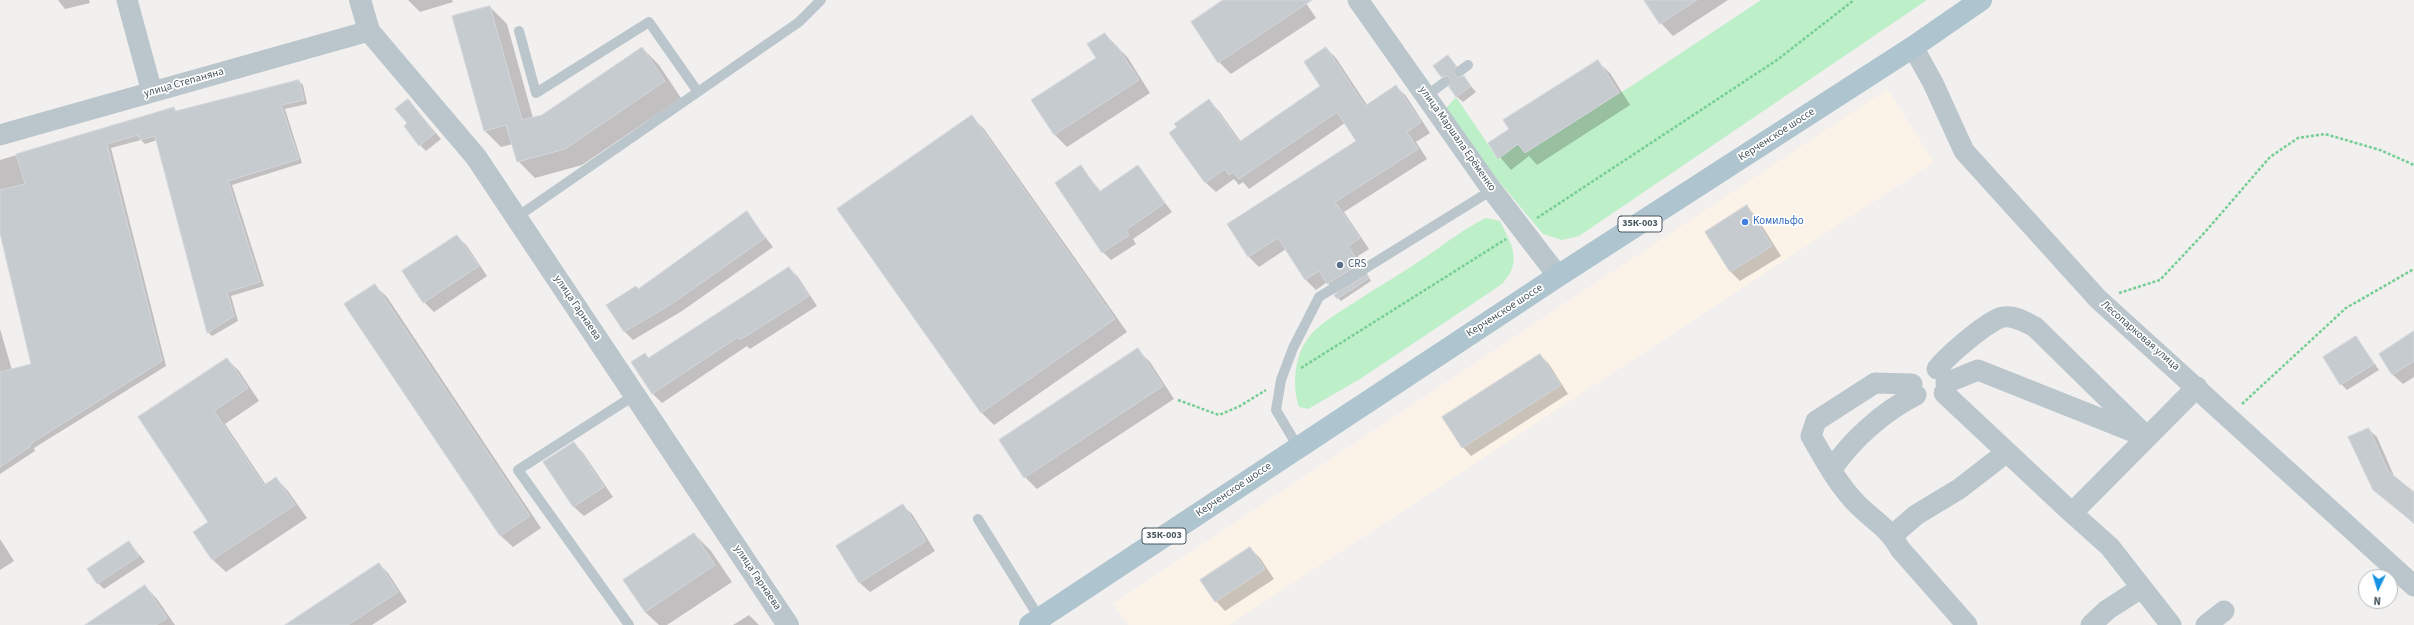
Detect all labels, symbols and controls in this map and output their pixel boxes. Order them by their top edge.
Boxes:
street label: улица Степаняна [142,65,226,101]
street label: улица Маршала Ерёменко [1416,84,1498,194]
street label: Керченское шоссе [1736,105,1818,165]
place label: Комильфо [1753,215,1804,229]
road number: 35К-003 [1618,216,1662,232]
marker: Комильфо [1740,217,1750,227]
place label: CRS [1348,258,1366,272]
marker: CRS [1335,260,1345,270]
street label: улица Гарнаева [550,273,604,343]
street label: Керченское шоссе [1464,281,1546,341]
street label: Лесопарковая улица [2098,298,2182,374]
street label: Керченское шоссе [1194,460,1274,520]
road number: 35К-003 [1142,528,1186,544]
street label: улица Гарнаева [730,543,784,613]
north arrow [2358,569,2398,609]
text: N [2373,593,2381,608]

